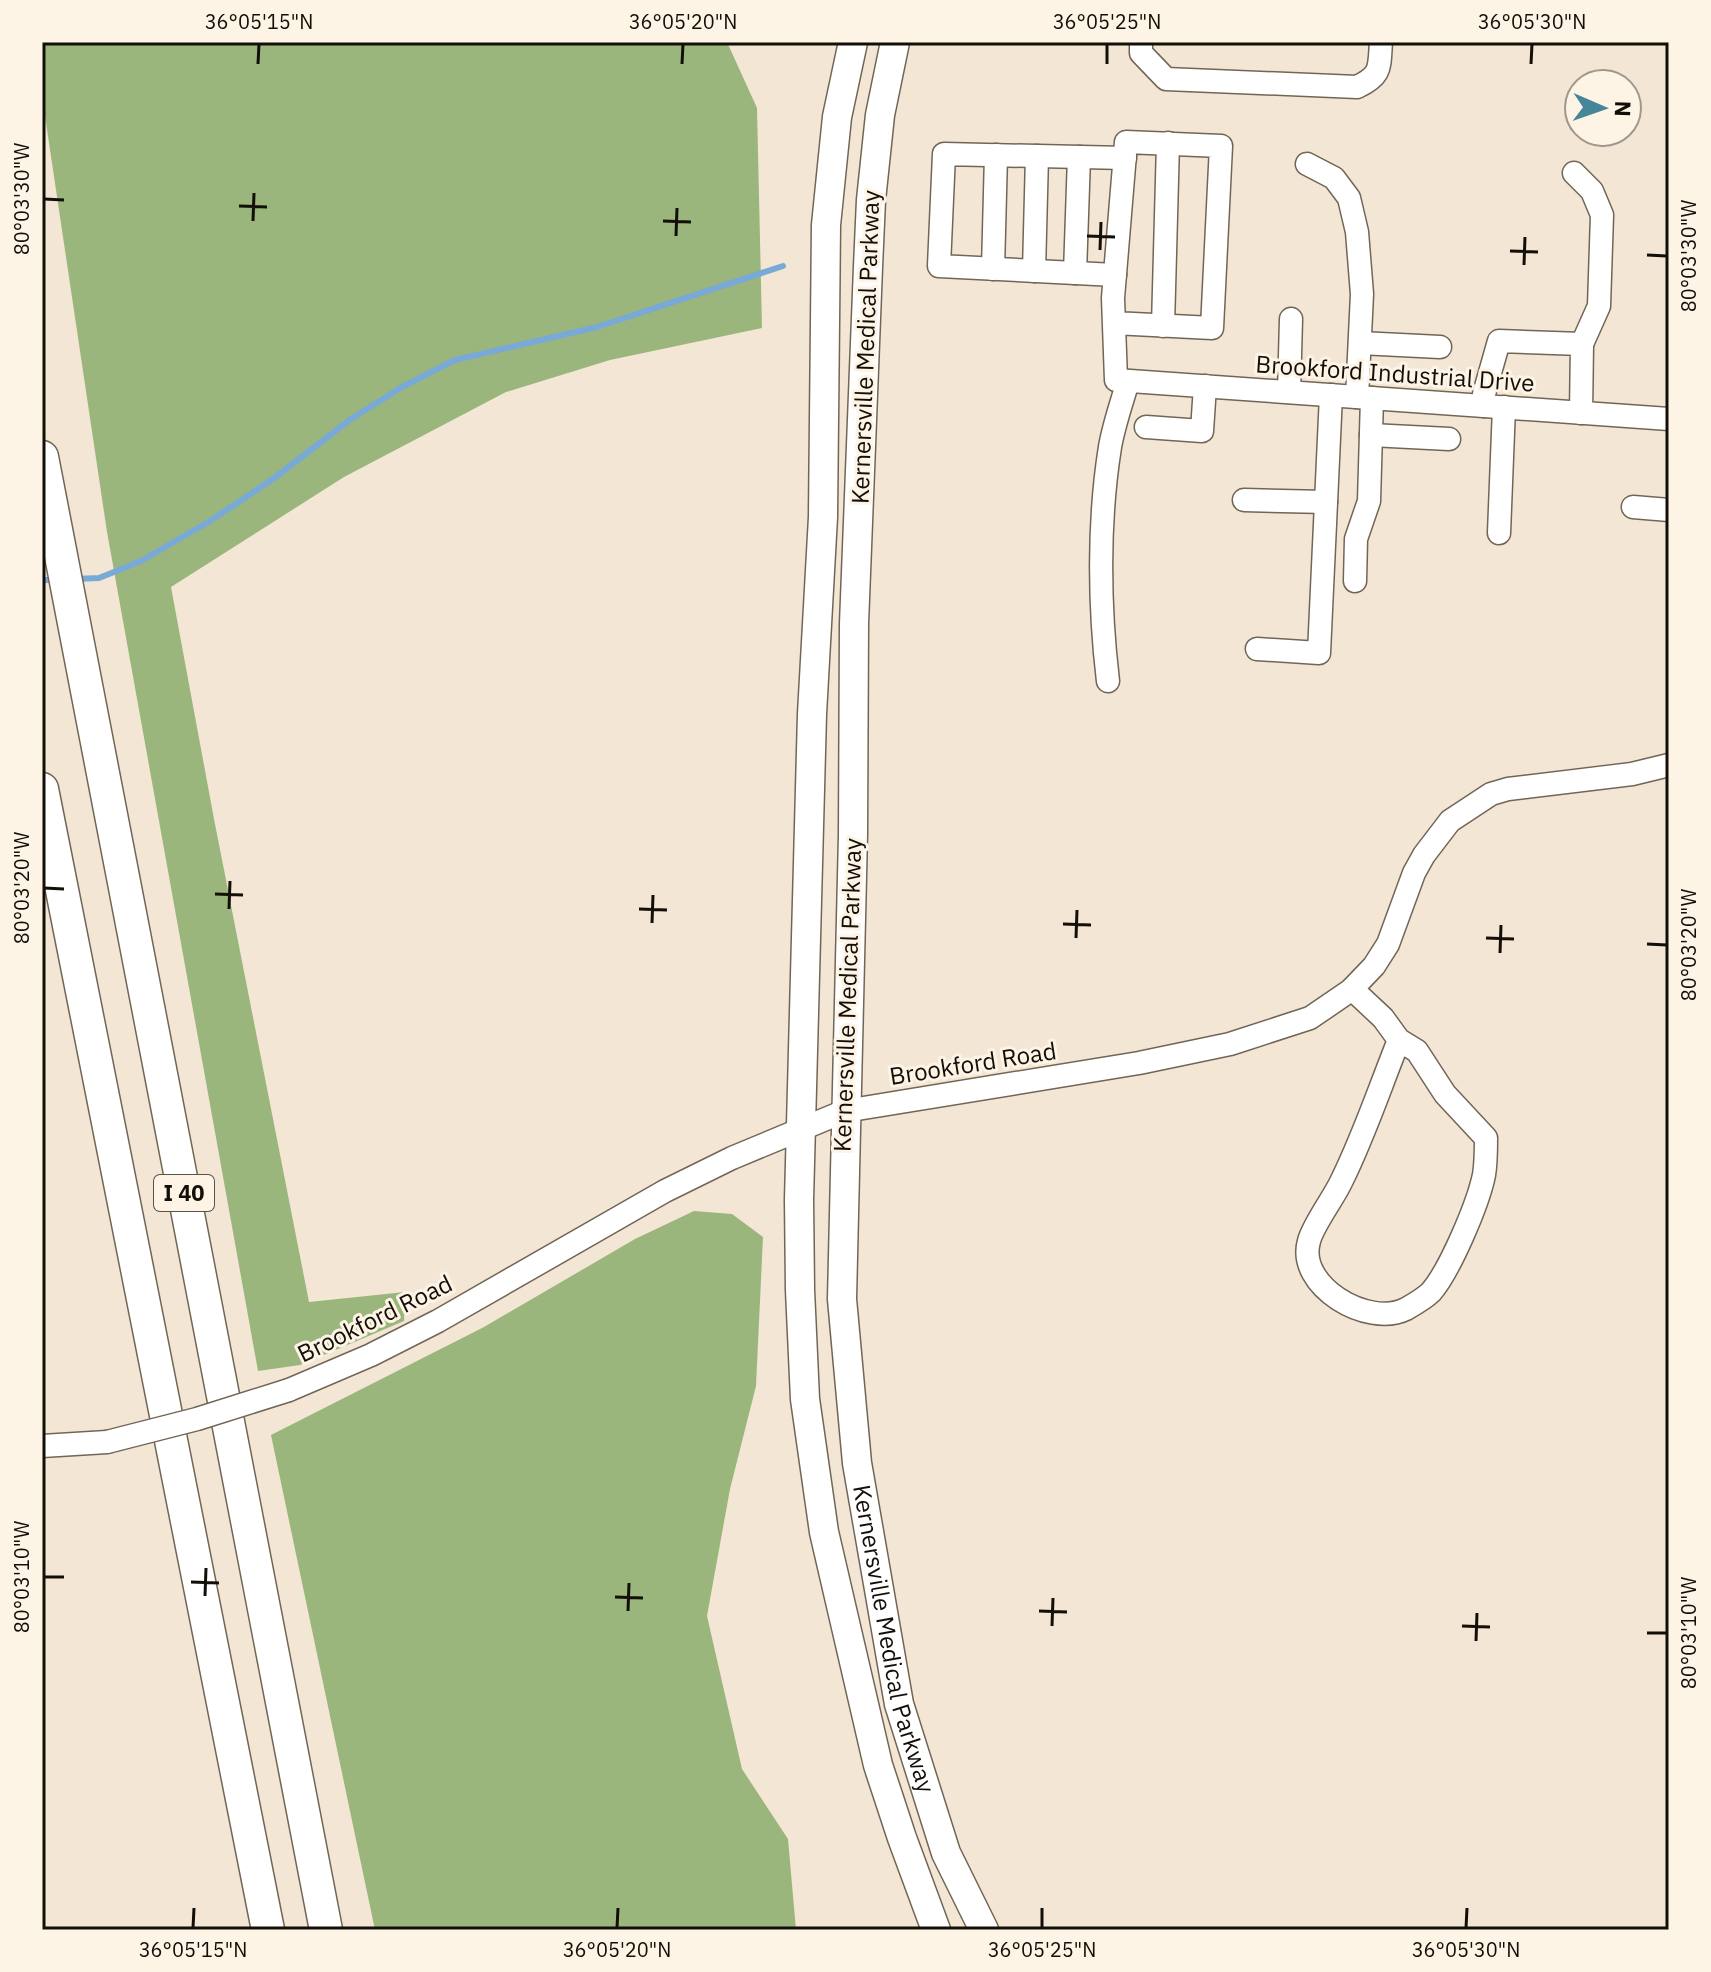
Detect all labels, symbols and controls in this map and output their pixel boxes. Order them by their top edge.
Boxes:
text: 36°05'15"N [205,8,313,35]
text: 36°05'20"N [629,8,737,35]
text: 36°05'25"N [1053,8,1161,35]
text: 36°05'30"N [1478,8,1586,35]
north arrow [1563,68,1643,148]
text: N [1609,100,1638,117]
text: 80°03'30"W [8,142,35,255]
street label: Kernersville Medical Parkway [844,189,886,505]
text: 80°03'30"W [1675,199,1702,312]
street label: Brookford Industrial Drive [1255,347,1536,399]
text: 80°03'20"W [8,831,35,944]
street label: Kernersville Medical Parkway [826,837,868,1153]
text: 80°03'20"W [1675,888,1702,1001]
street label: Brookford Road [887,1034,1059,1092]
road number: I 40 [154,1175,214,1211]
street label: Brookford Road [292,1267,457,1369]
street label: Kernersville Medical Parkway [846,1482,943,1797]
text: 80°03'10"W [8,1520,35,1633]
text: 80°03'10"W [1675,1576,1702,1689]
text: 36°05'15"N [139,1936,247,1963]
text: 36°05'20"N [563,1936,671,1963]
text: 36°05'25"N [988,1936,1096,1963]
text: 36°05'30"N [1412,1936,1520,1963]

